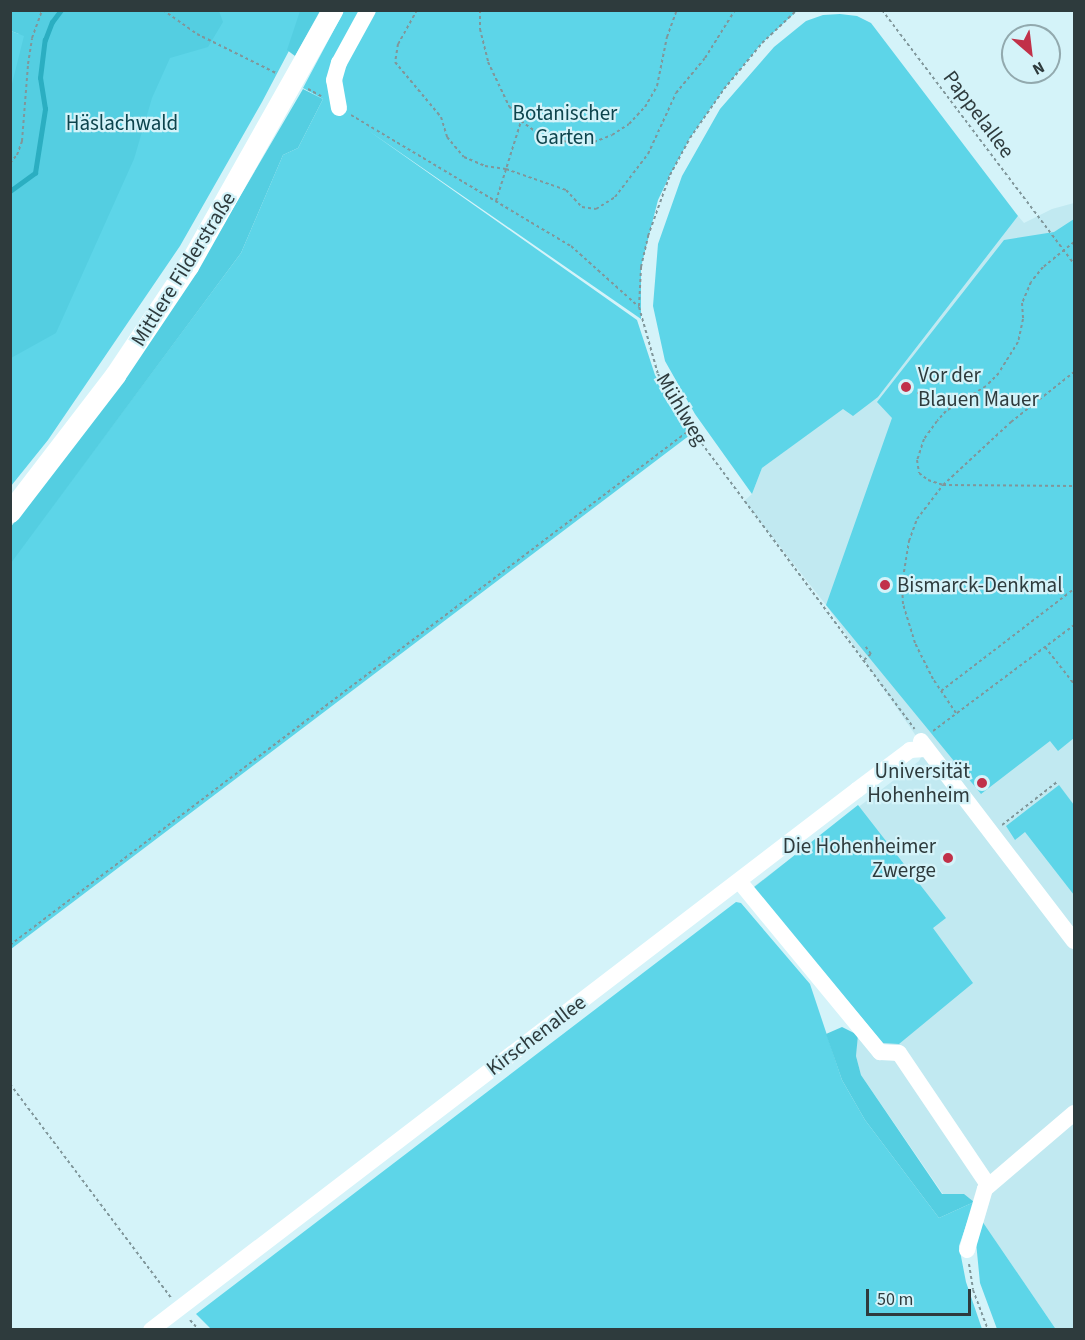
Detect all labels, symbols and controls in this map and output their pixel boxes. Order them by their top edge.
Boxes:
north arrow [1001,24,1061,84]
text: N [1029,56,1048,80]
street label: Pappelallee [938,65,1020,163]
park label: Botanischer Garten [513,100,617,150]
park label: Häslachwald [66,110,178,136]
street label: Mittlere Filderstraße [125,187,241,351]
place label: Vor der Blauen Mauer [918,362,1039,412]
street label: Mühlweg [651,369,713,449]
marker: Vor der Blauen Mauer [899,380,913,394]
place label: Bismarck-Denkmal [897,572,1063,598]
marker: Bismarck-Denkmal [878,578,892,592]
place label: Universität Hohenheim [867,758,970,808]
marker: Universität Hohenheim [975,776,989,790]
place label: Die Hohenheimer Zwerge [783,833,936,883]
marker: Die Hohenheimer Zwerge [941,851,955,865]
street label: Kirschenallee [481,989,591,1081]
scale bar [869,1277,974,1315]
text: 50 m [877,1287,913,1312]

